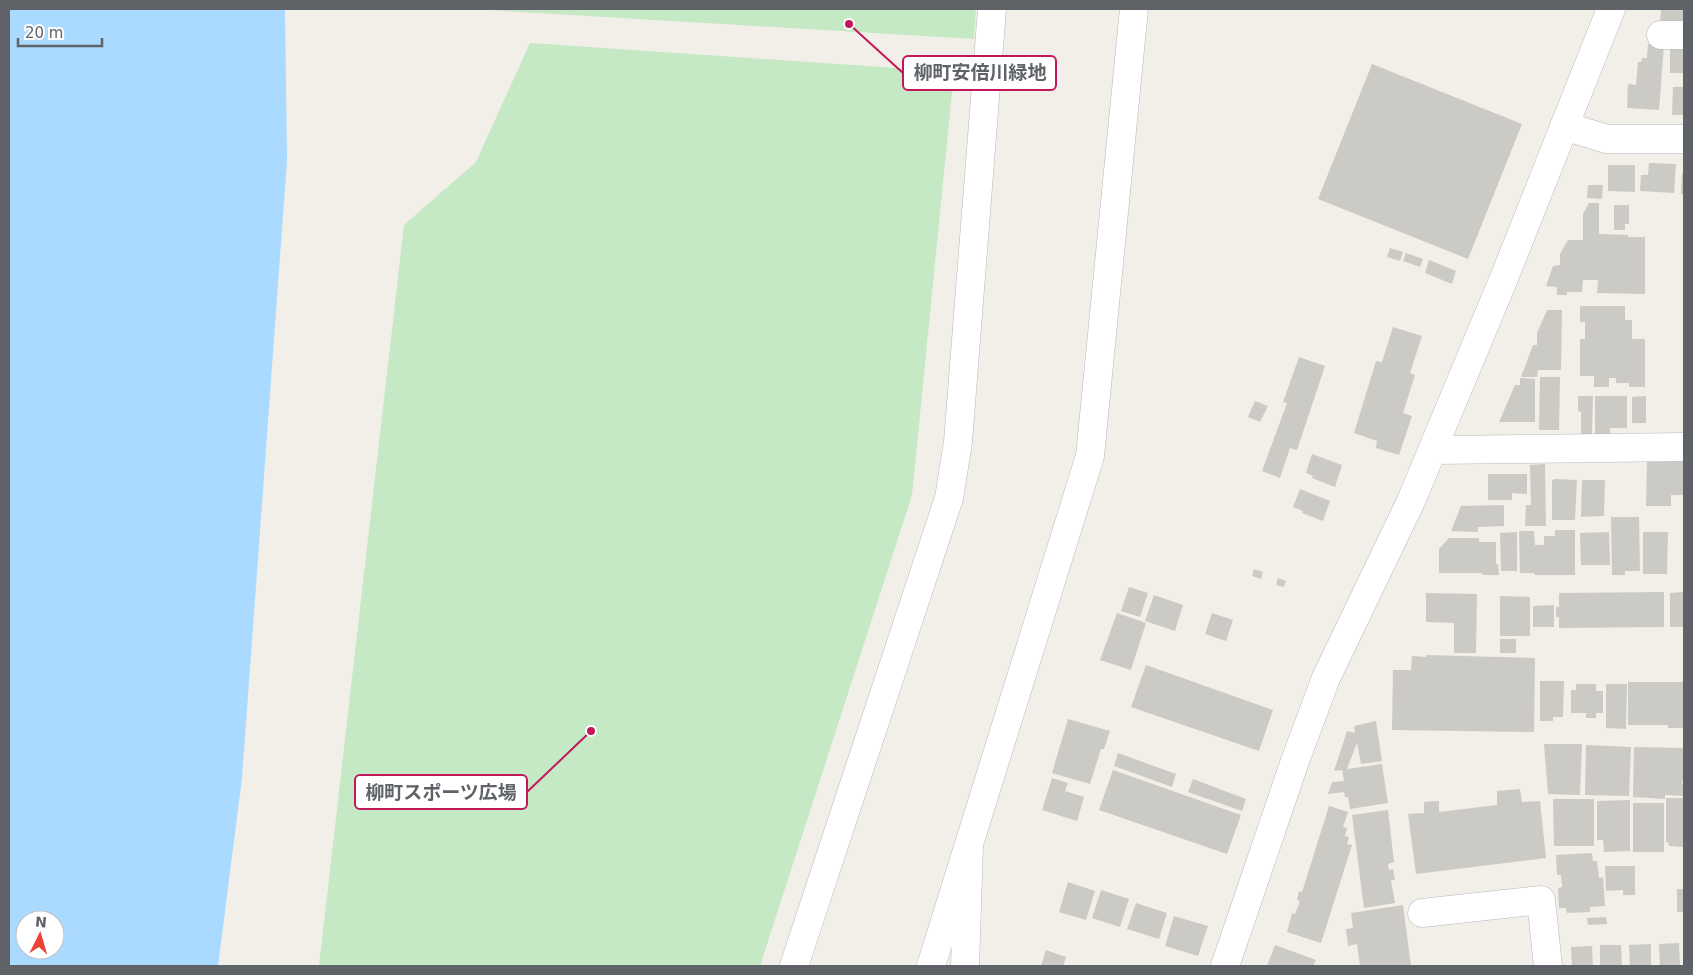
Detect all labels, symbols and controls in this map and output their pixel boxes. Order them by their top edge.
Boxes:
scale bar [18,15,101,47]
text: 20 m [25,24,63,42]
callout: 柳町安倍川緑地 [903,56,1056,90]
text: 柳町安倍川緑地 [913,61,1047,83]
callout: 柳町スポーツ広場 [355,775,527,809]
text: 柳町スポーツ広場 [365,781,517,803]
north arrow [15,910,65,960]
text: N [35,914,48,931]

